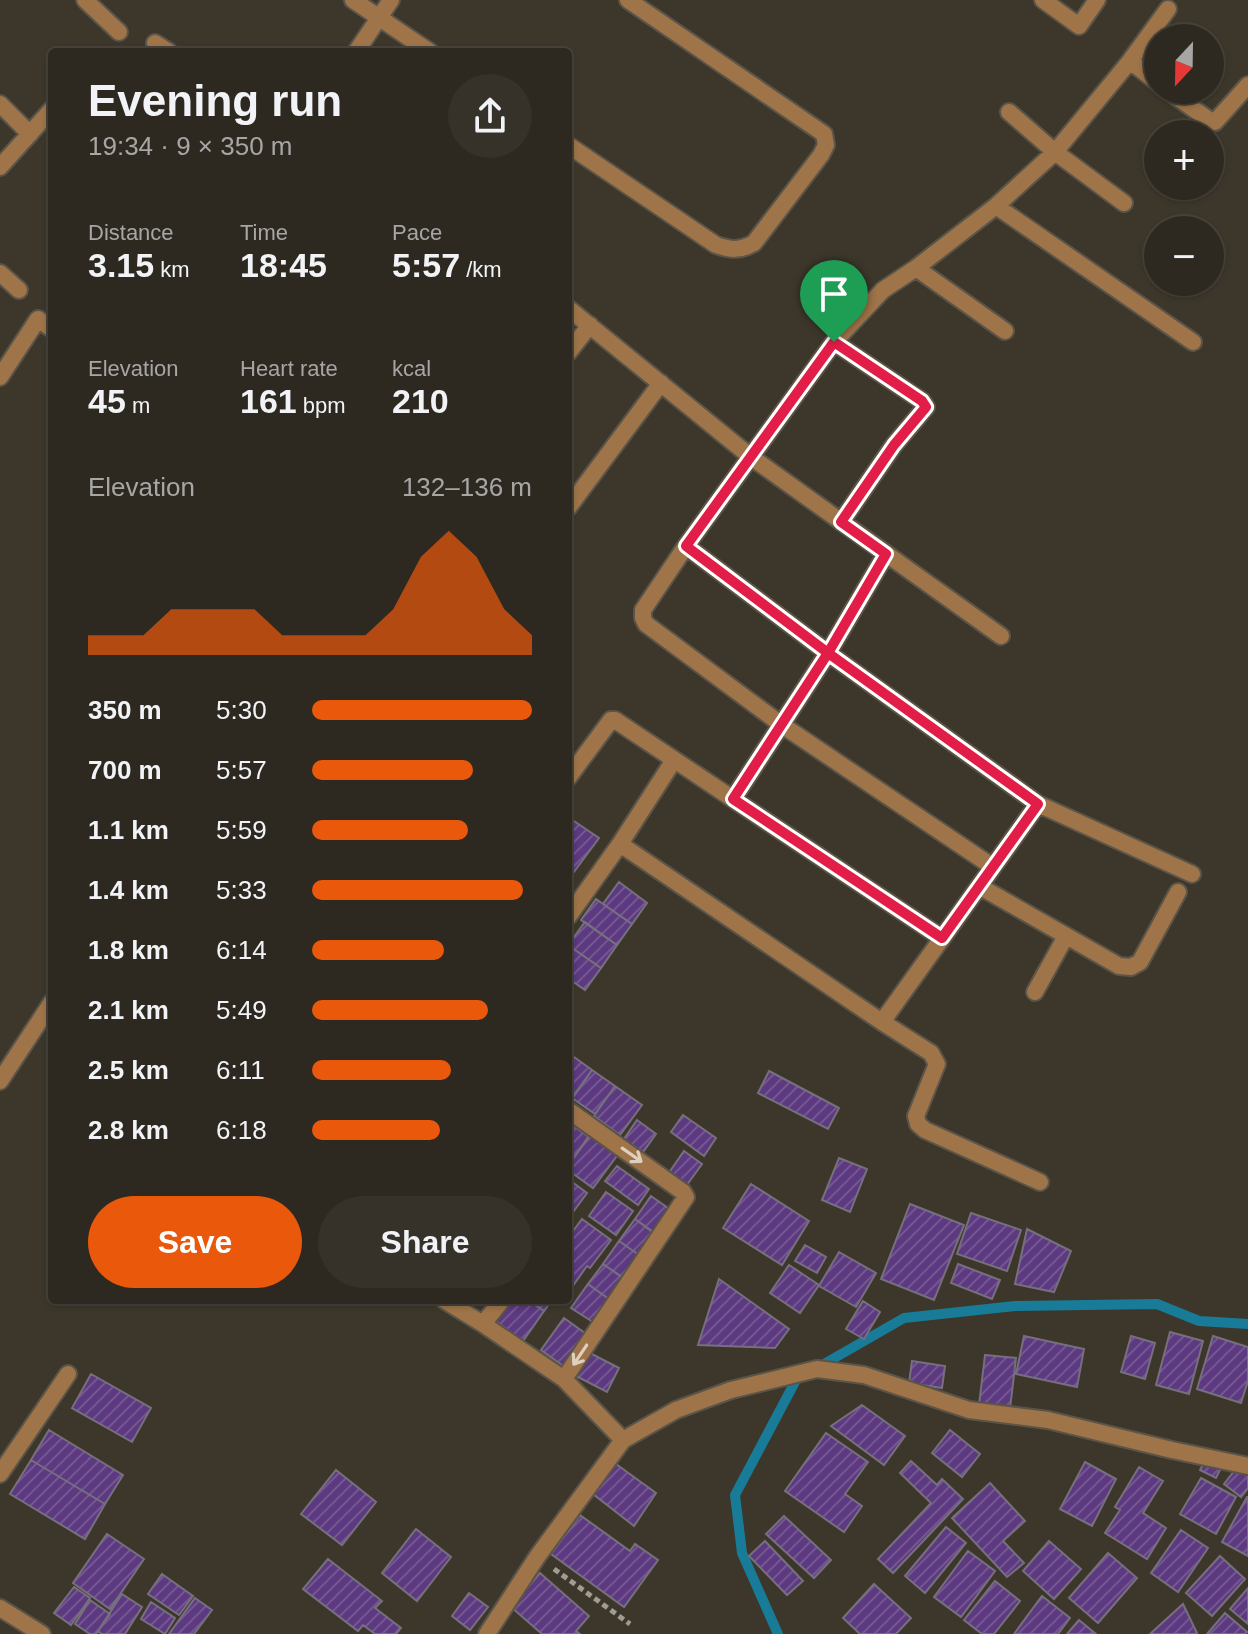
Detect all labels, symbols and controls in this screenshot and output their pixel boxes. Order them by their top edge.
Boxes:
north arrow [1144,24,1224,104]
map controls [1144,24,1224,296]
button: share [448,74,532,158]
text: Evening run [88,76,342,125]
button: + [1144,120,1224,200]
text: 19:34 · 9 × 350 m [88,131,293,161]
button: − [1144,216,1224,296]
text: Distance [88,220,174,245]
text: Time [240,220,288,245]
text: Pace [392,220,442,245]
text: 3.15 [88,246,154,284]
text: 18:45 [240,246,327,284]
text: 5:57 [392,246,460,284]
text: km [154,257,190,282]
text: /km [460,257,502,282]
pin [800,260,868,342]
icon: arrive [812,272,856,316]
text: Elevation [88,356,179,381]
text: Heart rate [240,356,338,381]
text: kcal [392,356,431,381]
text: 45 [88,382,126,420]
text: 161 [240,382,297,420]
text: 210 [392,382,449,420]
text: m [126,393,150,418]
text: bpm [297,393,346,418]
text: Elevation [88,472,195,502]
text: 132–136 m [402,472,532,502]
text: 350 m [88,695,162,725]
text: 5:30 [216,695,267,725]
text: 700 m [88,755,162,785]
text: 5:57 [216,755,267,785]
text: 1.1 km [88,815,169,845]
text: 5:59 [216,815,267,845]
text: 1.4 km [88,875,169,905]
text: 5:33 [216,875,267,905]
text: 1.8 km [88,935,169,965]
text: 6:14 [216,935,267,965]
text: 2.1 km [88,995,169,1025]
text: 5:49 [216,995,267,1025]
text: 2.5 km [88,1055,169,1085]
text: 6:11 [216,1055,265,1085]
text: 2.8 km [88,1115,169,1145]
text: 6:18 [216,1115,267,1145]
one-way arrow [620,1147,642,1163]
button: Save [88,1196,302,1288]
button: Share [318,1196,532,1288]
one-way arrow [572,1343,588,1366]

